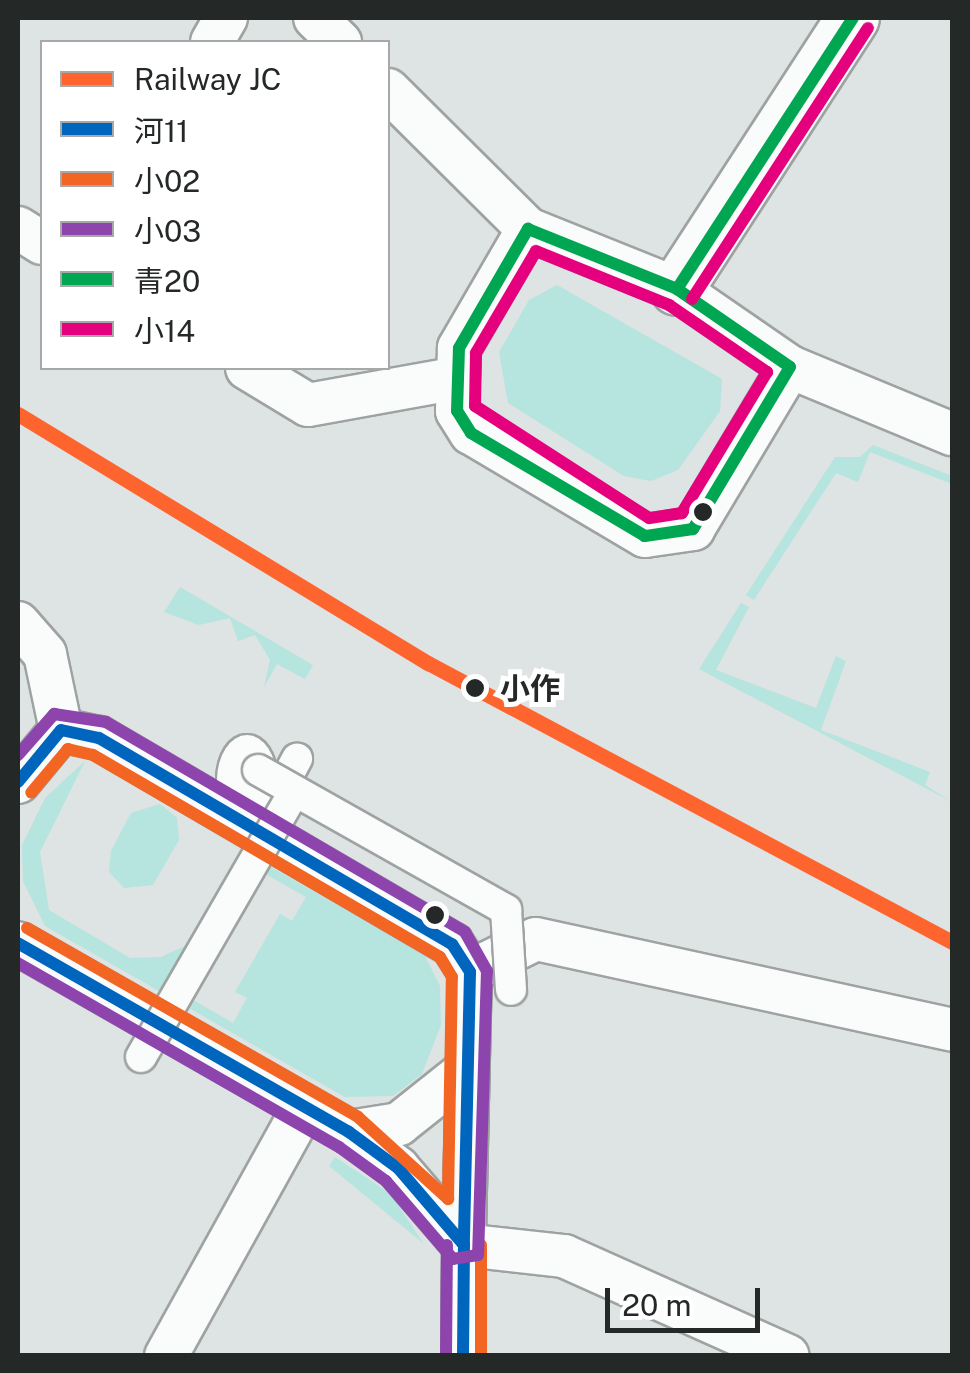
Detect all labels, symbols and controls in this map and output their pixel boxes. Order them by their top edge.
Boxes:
legend [40,40,390,370]
text: Railway JC [134,61,281,97]
text: 河11 [134,113,188,149]
text: 小02 [134,163,200,199]
text: 小03 [134,213,201,249]
text: 青20 [134,263,200,299]
text: 小14 [134,313,195,349]
unlabelled marker [693,502,713,522]
place label: 小作 [500,670,560,706]
marker: 小作 [459,672,491,704]
unlabelled marker [425,905,445,925]
scale bar [610,1268,765,1330]
text: 20 m [622,1287,691,1323]

